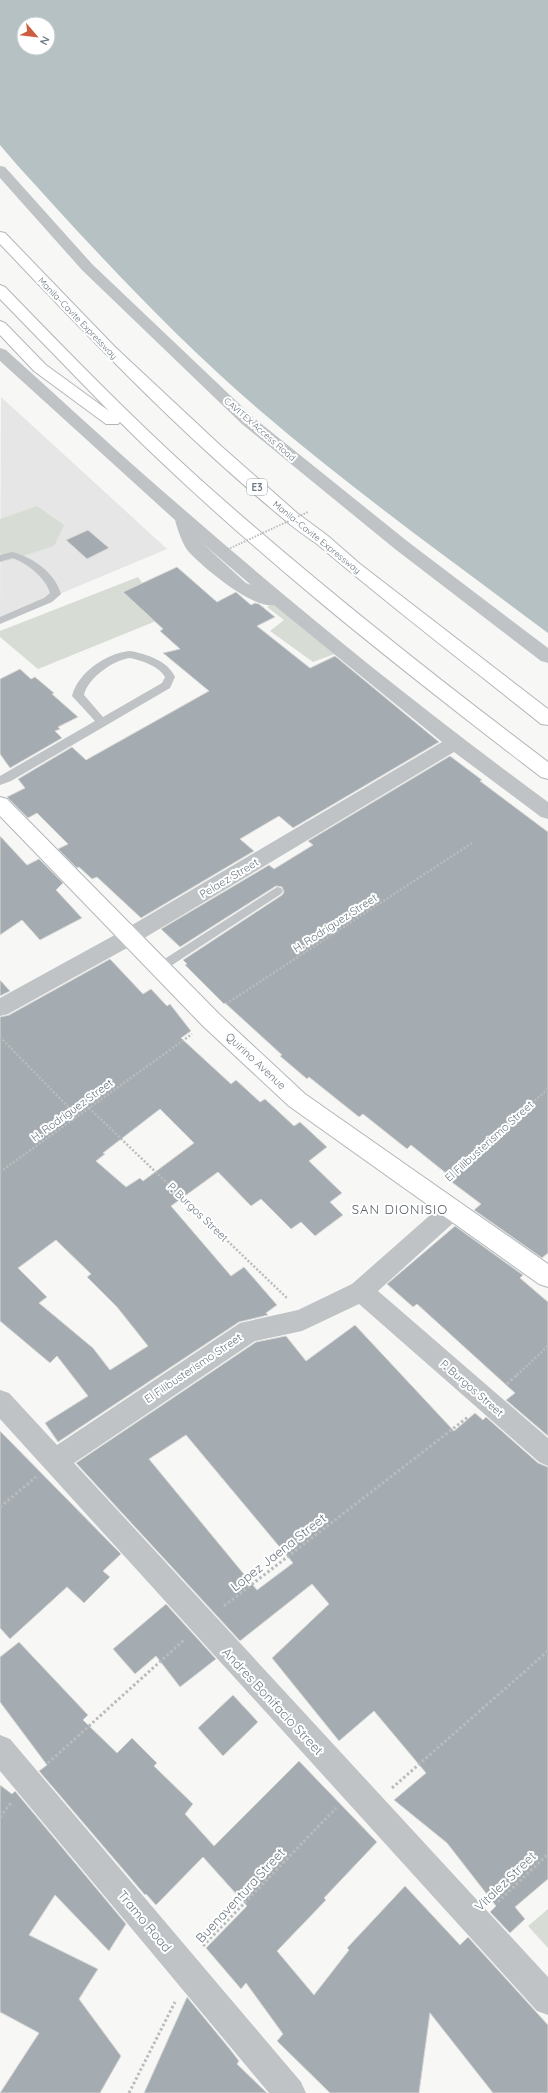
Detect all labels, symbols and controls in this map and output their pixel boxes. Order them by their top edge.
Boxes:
north arrow [16,16,56,56]
text: N [37,34,53,48]
street label: Manila–Cavite Expressway [36,275,120,361]
street label: CAVITEX Access Road [222,395,298,463]
road number: E3 [247,479,267,495]
street label: Manila–Cavite Expressway [271,498,363,576]
street label: Pelaez Street [197,855,261,901]
street label: H. Rodriguez Street [290,890,380,955]
street label: Quirino Avenue [223,1030,289,1092]
street label: H. Rodriguez Street [28,1075,116,1144]
street label: El Filibusterismo Street [442,1097,537,1185]
street label: P. Burgos Street [165,1179,232,1245]
district label: SAN DIONISIO [352,1201,448,1217]
street label: El Filibusterismo Street [142,1330,245,1406]
street label: P. Burgos Street [437,1357,507,1420]
street label: Lopez Jaena Street [227,1510,329,1594]
street label: Andres Bonifacio Street [219,1644,327,1758]
street label: Buenaventura Street [192,1844,288,1946]
street label: Vitalez Street [471,1848,539,1914]
street label: Tramo Road [115,1887,175,1955]

